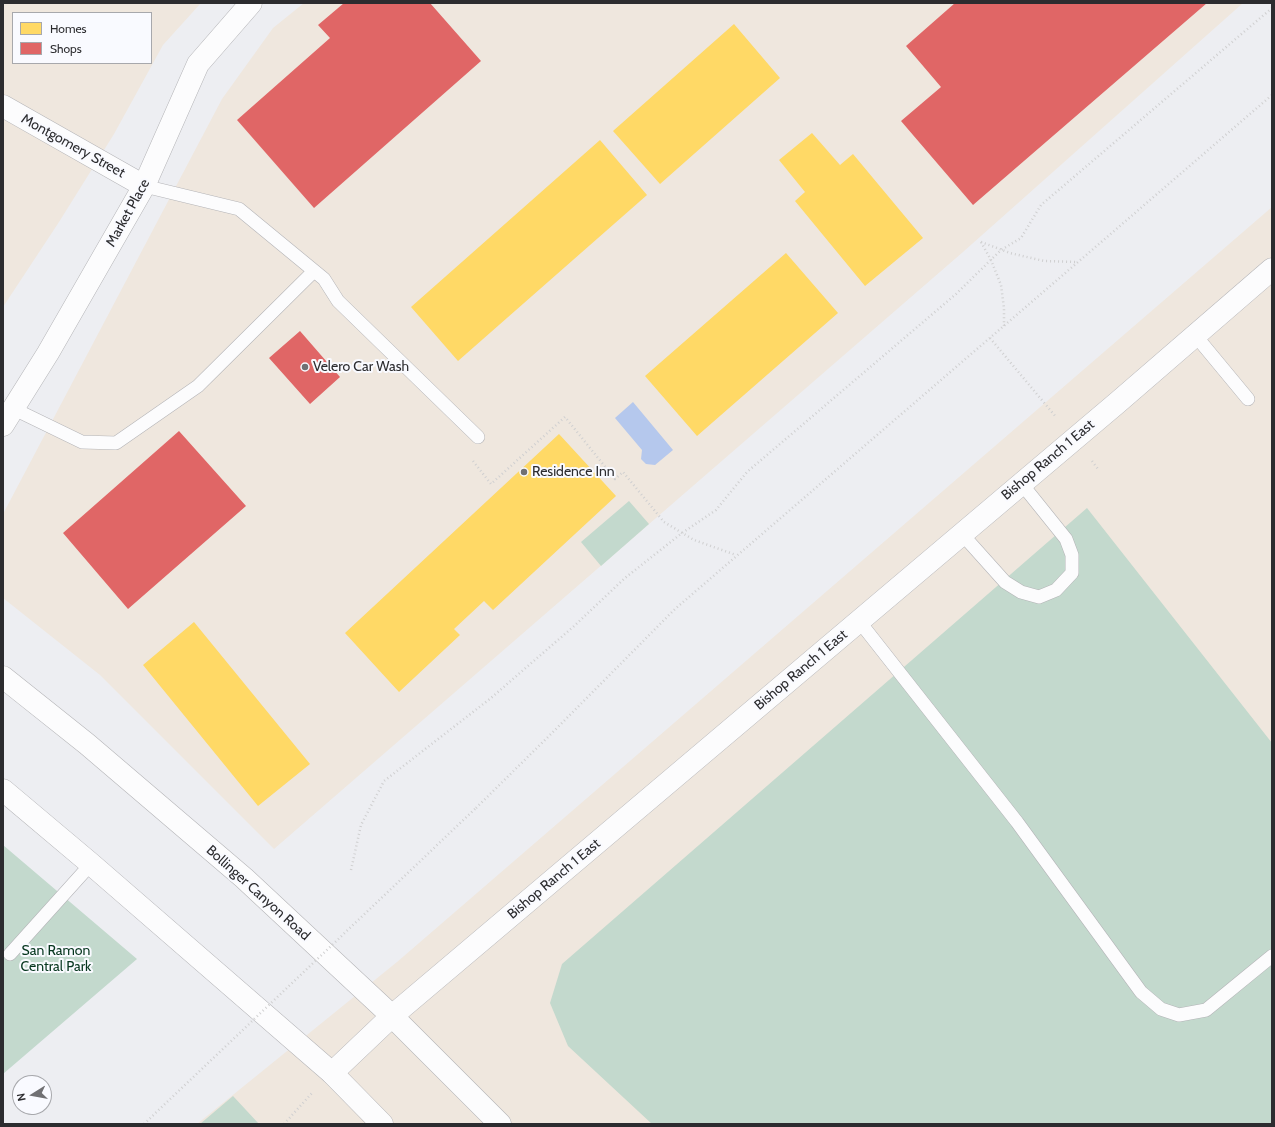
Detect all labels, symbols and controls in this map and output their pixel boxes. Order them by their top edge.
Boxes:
legend [12,12,152,64]
text: Homes [50,21,87,36]
text: Shops [50,41,82,56]
street label: Montgomery Street [18,111,128,181]
street label: Market Place [103,176,153,250]
place label: Velero Car Wash [313,359,409,375]
marker: Velero Car Wash [300,362,310,372]
street label: Bishop Ranch 1 East [998,416,1098,504]
place label: Residence Inn [532,464,615,480]
marker: Residence Inn [519,467,529,477]
street label: Bishop Ranch 1 East [751,626,851,714]
street label: Bishop Ranch 1 East [504,835,604,923]
street label: Bollinger Canyon Road [203,842,313,944]
park label: San Ramon Central Park [21,943,91,976]
north arrow [12,1075,52,1115]
text: N [14,1092,29,1102]

